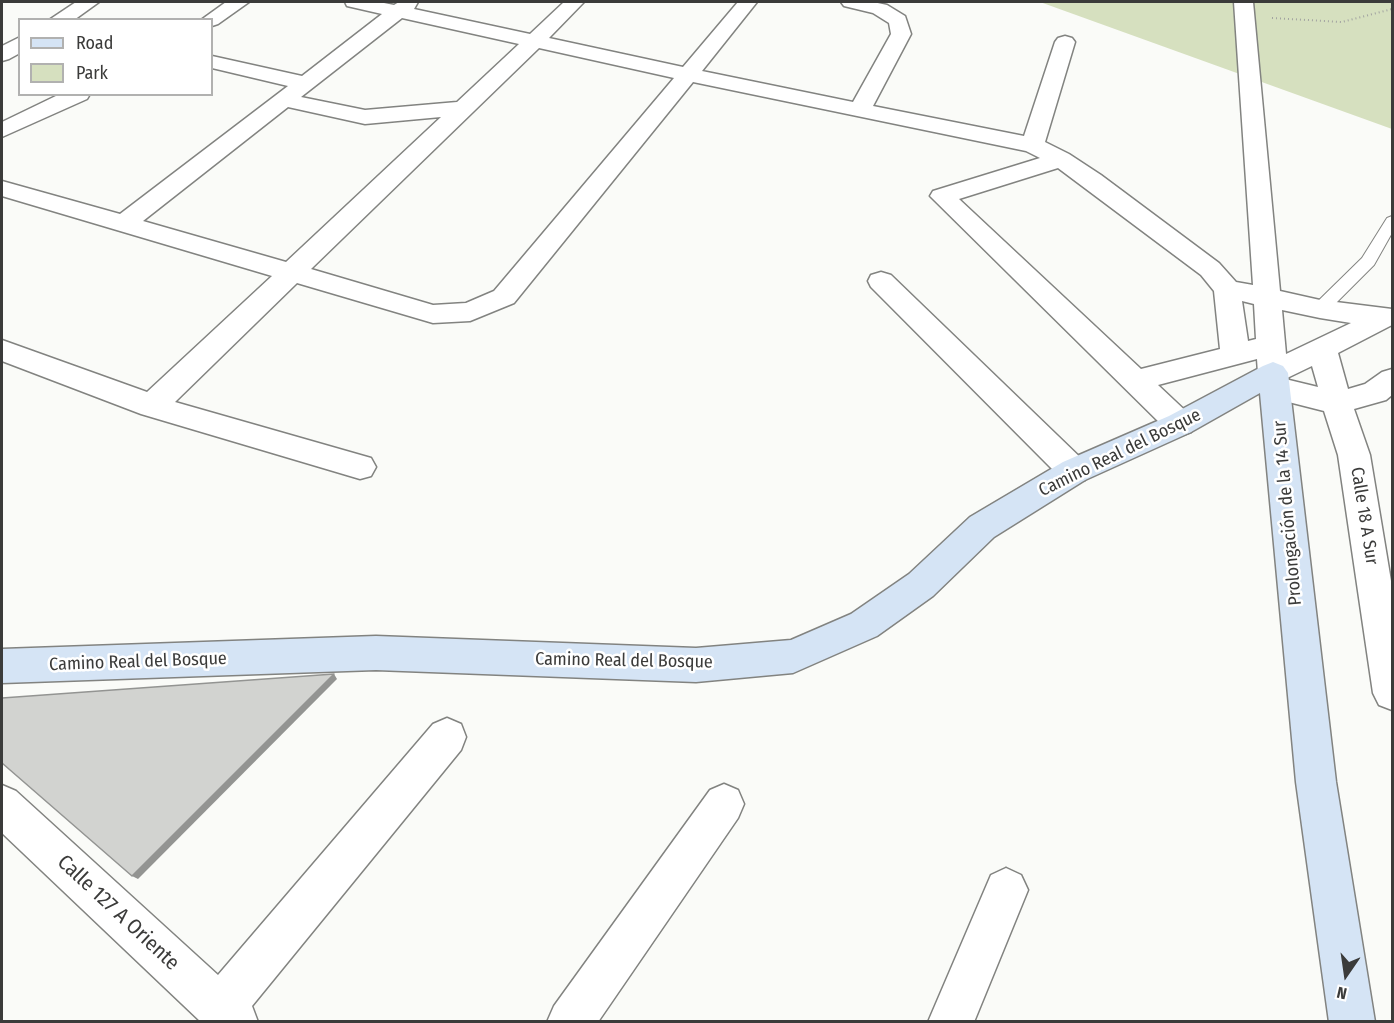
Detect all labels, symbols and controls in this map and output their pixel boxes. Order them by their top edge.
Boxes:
legend [18,18,213,96]
text: Road [76,32,113,54]
text: Park [76,62,108,84]
street label: Camino Real del Bosque [1035,404,1205,502]
street label: Prolongación de la 14 Sur [1269,420,1307,606]
street label: Calle 18 A Sur [1346,466,1382,566]
street label: Camino Real del Bosque [49,648,227,676]
street label: Camino Real del Bosque [535,649,713,673]
street label: Calle 127 A Oriente [52,850,184,976]
north arrow [1316,945,1376,1005]
text: N [1335,983,1349,1003]

